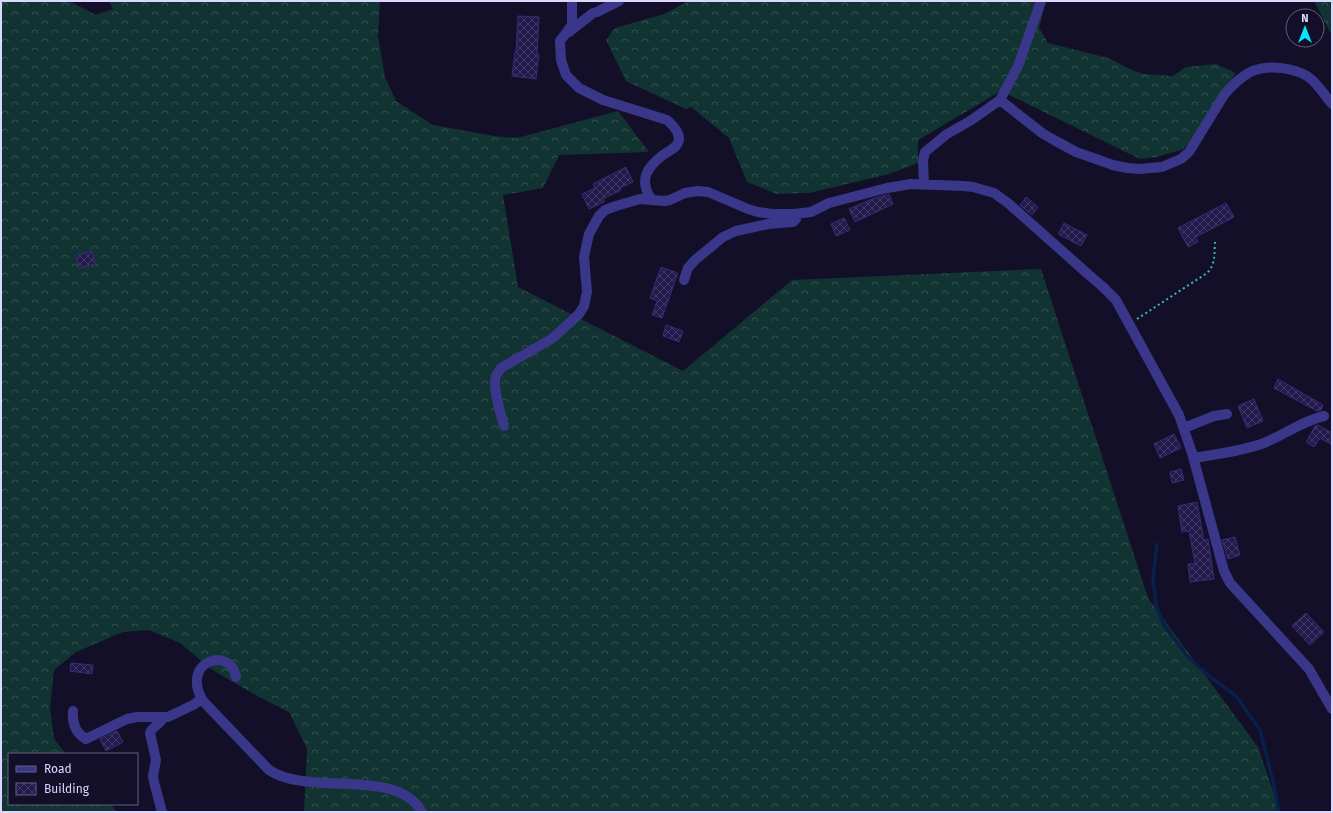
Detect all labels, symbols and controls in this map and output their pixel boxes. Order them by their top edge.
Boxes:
north arrow [1285,8,1325,48]
text: N [1301,12,1309,25]
legend [8,753,138,805]
text: Road [44,762,72,776]
text: Building [44,782,90,796]

